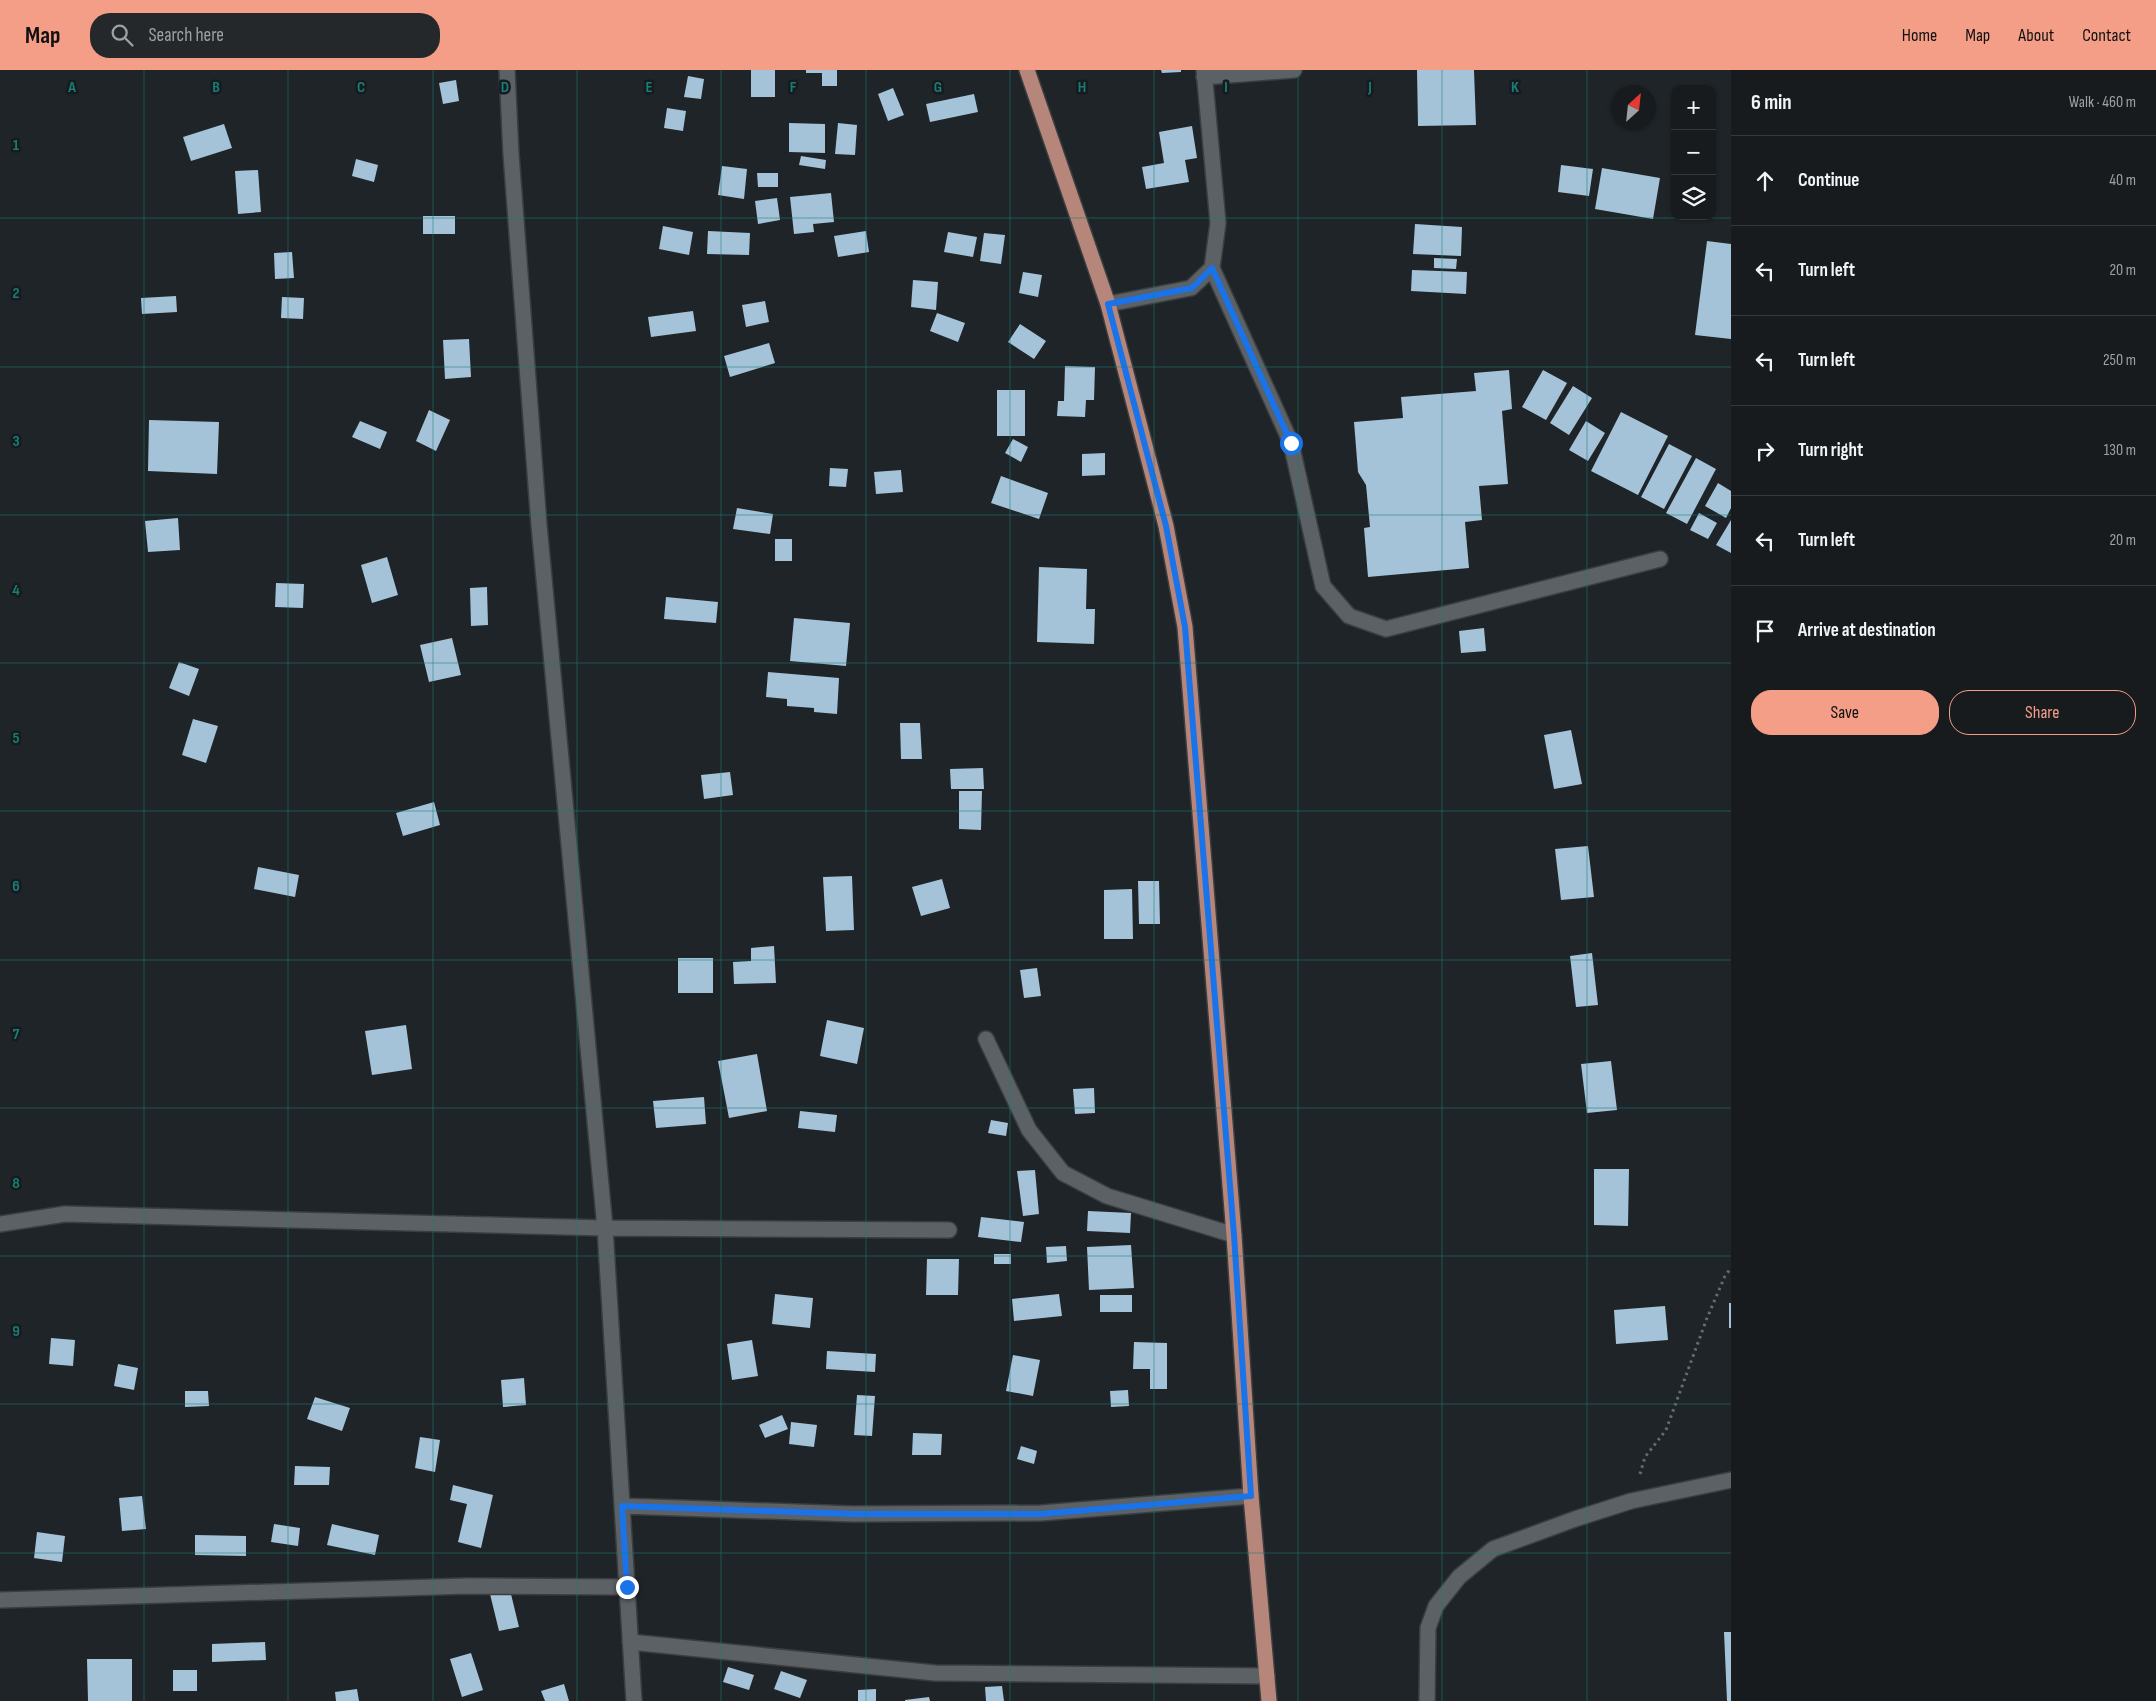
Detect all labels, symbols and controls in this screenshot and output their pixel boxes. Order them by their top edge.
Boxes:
search box [90,13,440,58]
text: Map [25,21,60,50]
icon: search [108,21,136,49]
text: Search here [148,24,224,47]
text: Home [1902,25,1937,46]
text: Map [1965,25,1990,46]
text: About [2018,25,2054,46]
text: Contact [2082,25,2131,46]
text: A [67,78,76,97]
text: B [212,78,220,97]
text: C [357,78,365,97]
text: D [501,78,509,97]
text: E [646,78,653,97]
text: F [790,78,797,97]
text: G [934,78,942,97]
text: H [1078,78,1086,97]
text: I [1224,78,1228,97]
text: J [1367,78,1372,97]
text: K [1511,78,1519,97]
north arrow [1611,85,1656,130]
map controls [1671,85,1716,220]
button: + [1671,85,1716,130]
text: 6 min [1751,90,1792,115]
text: Walk · 460 m [2069,93,2136,112]
button: − [1671,130,1716,175]
text: 1 [13,136,20,155]
icon: ahead [1751,167,1779,195]
text: Continue [1798,169,1859,192]
text: 40 m [2109,171,2136,190]
button: layers [1671,175,1716,220]
icon: left [1751,257,1779,285]
text: Turn left [1798,259,1855,282]
text: 20 m [2109,261,2136,280]
text: 2 [12,284,20,303]
icon: left [1751,347,1779,375]
text: Turn left [1798,349,1855,372]
text: 250 m [2103,351,2136,370]
text: 3 [12,432,20,451]
route start [1280,432,1303,455]
icon: right [1751,437,1779,465]
text: Turn right [1798,439,1863,462]
text: 130 m [2104,441,2136,460]
icon: left [1751,527,1779,555]
text: Turn left [1798,529,1855,552]
text: 20 m [2109,531,2136,550]
text: 4 [12,581,20,600]
icon: arrive [1751,617,1779,645]
text: Arrive at destination [1798,619,1936,642]
button: Save [1751,690,1939,735]
button: Share [1949,690,2136,735]
text: 5 [12,729,20,748]
text: 6 [12,877,20,896]
text: 7 [13,1025,20,1044]
text: 8 [12,1174,20,1193]
text: 9 [12,1322,20,1341]
route end [616,1576,639,1599]

